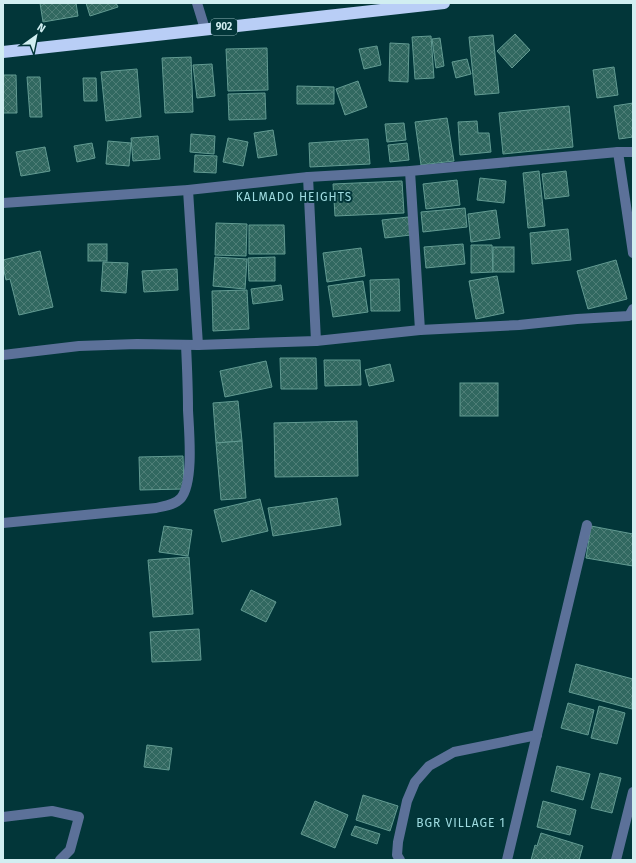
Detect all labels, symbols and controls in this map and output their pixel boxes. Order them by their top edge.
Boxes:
north arrow [16,16,56,56]
road number: 902 [211,19,237,35]
text: N [35,21,48,35]
district label: KALMADO HEIGHTS [236,190,352,204]
district label: BGR VILLAGE 1 [416,816,506,830]

